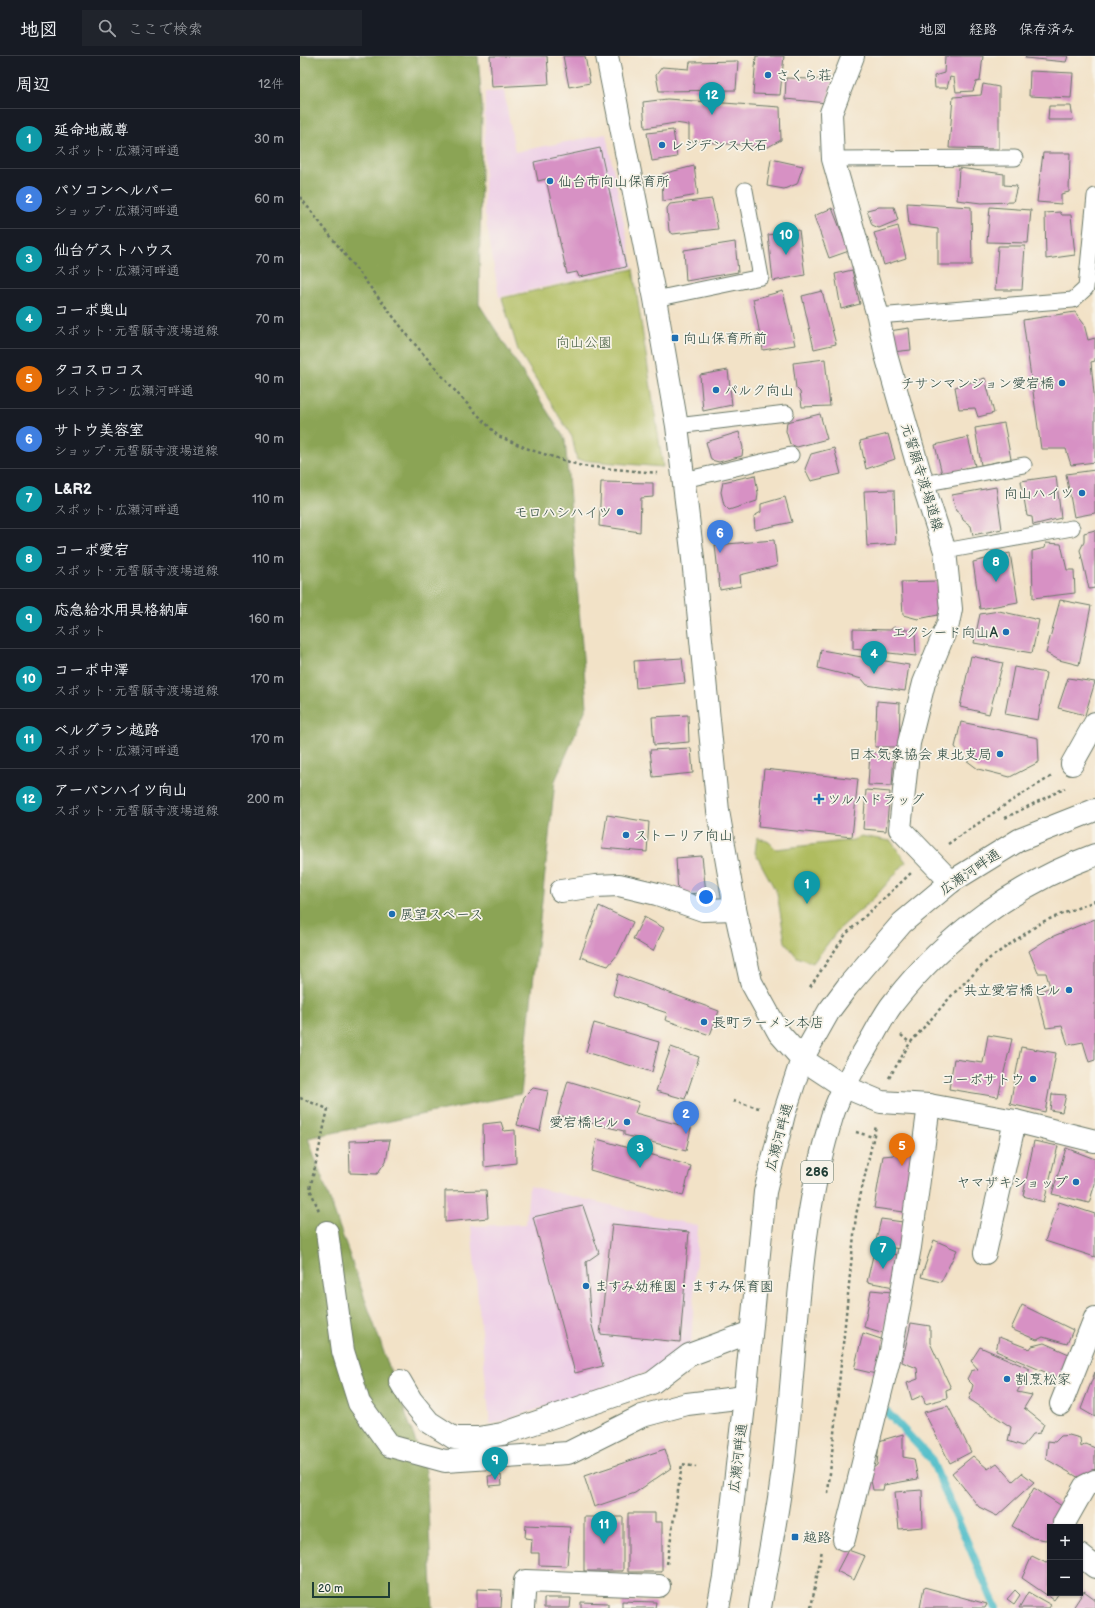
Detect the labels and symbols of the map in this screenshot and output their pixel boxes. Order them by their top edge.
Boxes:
place label: さくら荘 [776,67,832,84]
marker: さくら荘 [763,70,773,80]
pin: 12 [699,82,725,115]
place label: レジデンス大石 [670,137,768,154]
marker: レジデンス大石 [657,140,667,150]
place label: 仙台市向山保育所 [558,173,670,190]
marker: 仙台市向山保育所 [545,176,555,186]
pin: 10 [773,222,799,255]
place label: 向山保育所前 [683,330,767,347]
marker: 向山保育所前 [670,333,680,343]
park label: 向山公園 [556,334,612,351]
place label: チサンマンション愛宕橋 [901,375,1054,392]
marker: チサンマンション愛宕橋 [1057,378,1067,388]
place label: パルク向山 [724,382,794,399]
marker: パルク向山 [711,385,721,395]
street label: 元誓願寺渡場道線 [897,421,947,533]
place label: 向山ハイツ [1004,485,1074,502]
marker: 向山ハイツ [1077,488,1087,498]
place label: モロハシハイツ [514,504,612,521]
marker: モロハシハイツ [615,507,625,517]
pin: 6 [707,520,733,553]
pin: 8 [983,549,1009,582]
place label: エクシード向山A [891,624,998,641]
marker: エクシード向山A [1001,627,1011,637]
pin: 4 [861,641,887,674]
place label: 日本気象協会 東北支局 [848,746,992,763]
marker: 日本気象協会 東北支局 [995,749,1005,759]
place label: ツルハドラッグ [827,791,924,808]
marker: ツルハドラッグ [814,794,824,804]
place label: ストーリア向山 [634,827,733,844]
marker: ストーリア向山 [621,830,631,840]
street label: 広瀬河畔通 [936,845,1004,899]
pin: 1 [794,871,820,904]
your location [696,887,716,907]
place label: 展望スペース [400,906,483,923]
marker: 展望スペース [387,909,397,919]
place label: 共立愛宕橋ビル [963,982,1061,999]
marker: 共立愛宕橋ビル [1064,985,1074,995]
place label: 長町ラーメン本店 [712,1014,824,1031]
marker: 長町ラーメン本店 [699,1017,709,1027]
place label: コーポサトウ [941,1071,1025,1088]
marker: コーポサトウ [1028,1074,1038,1084]
pin: 2 [673,1101,699,1134]
street label: 広瀬河畔通 [762,1101,796,1173]
place label: 愛宕橋ビル [549,1114,619,1131]
marker: 愛宕橋ビル [622,1117,632,1127]
pin: 5 [889,1133,915,1166]
pin: 3 [627,1135,653,1168]
road number: 286 [801,1161,833,1183]
place label: ヤマザキショップ [957,1174,1068,1191]
marker: ヤマザキショップ [1071,1177,1081,1187]
pin: 7 [870,1236,896,1269]
place label: ますみ幼稚園・ますみ保育園 [594,1278,774,1295]
marker: ますみ幼稚園・ますみ保育園 [581,1281,591,1291]
place label: 割烹松家 [1015,1371,1071,1388]
marker: 割烹松家 [1002,1374,1012,1384]
street label: 広瀬河畔通 [725,1422,751,1494]
pin: 9 [482,1447,508,1480]
pin: 11 [591,1511,617,1544]
place label: 越路 [803,1529,831,1546]
marker: 越路 [790,1532,800,1542]
scale bar [312,1580,390,1599]

